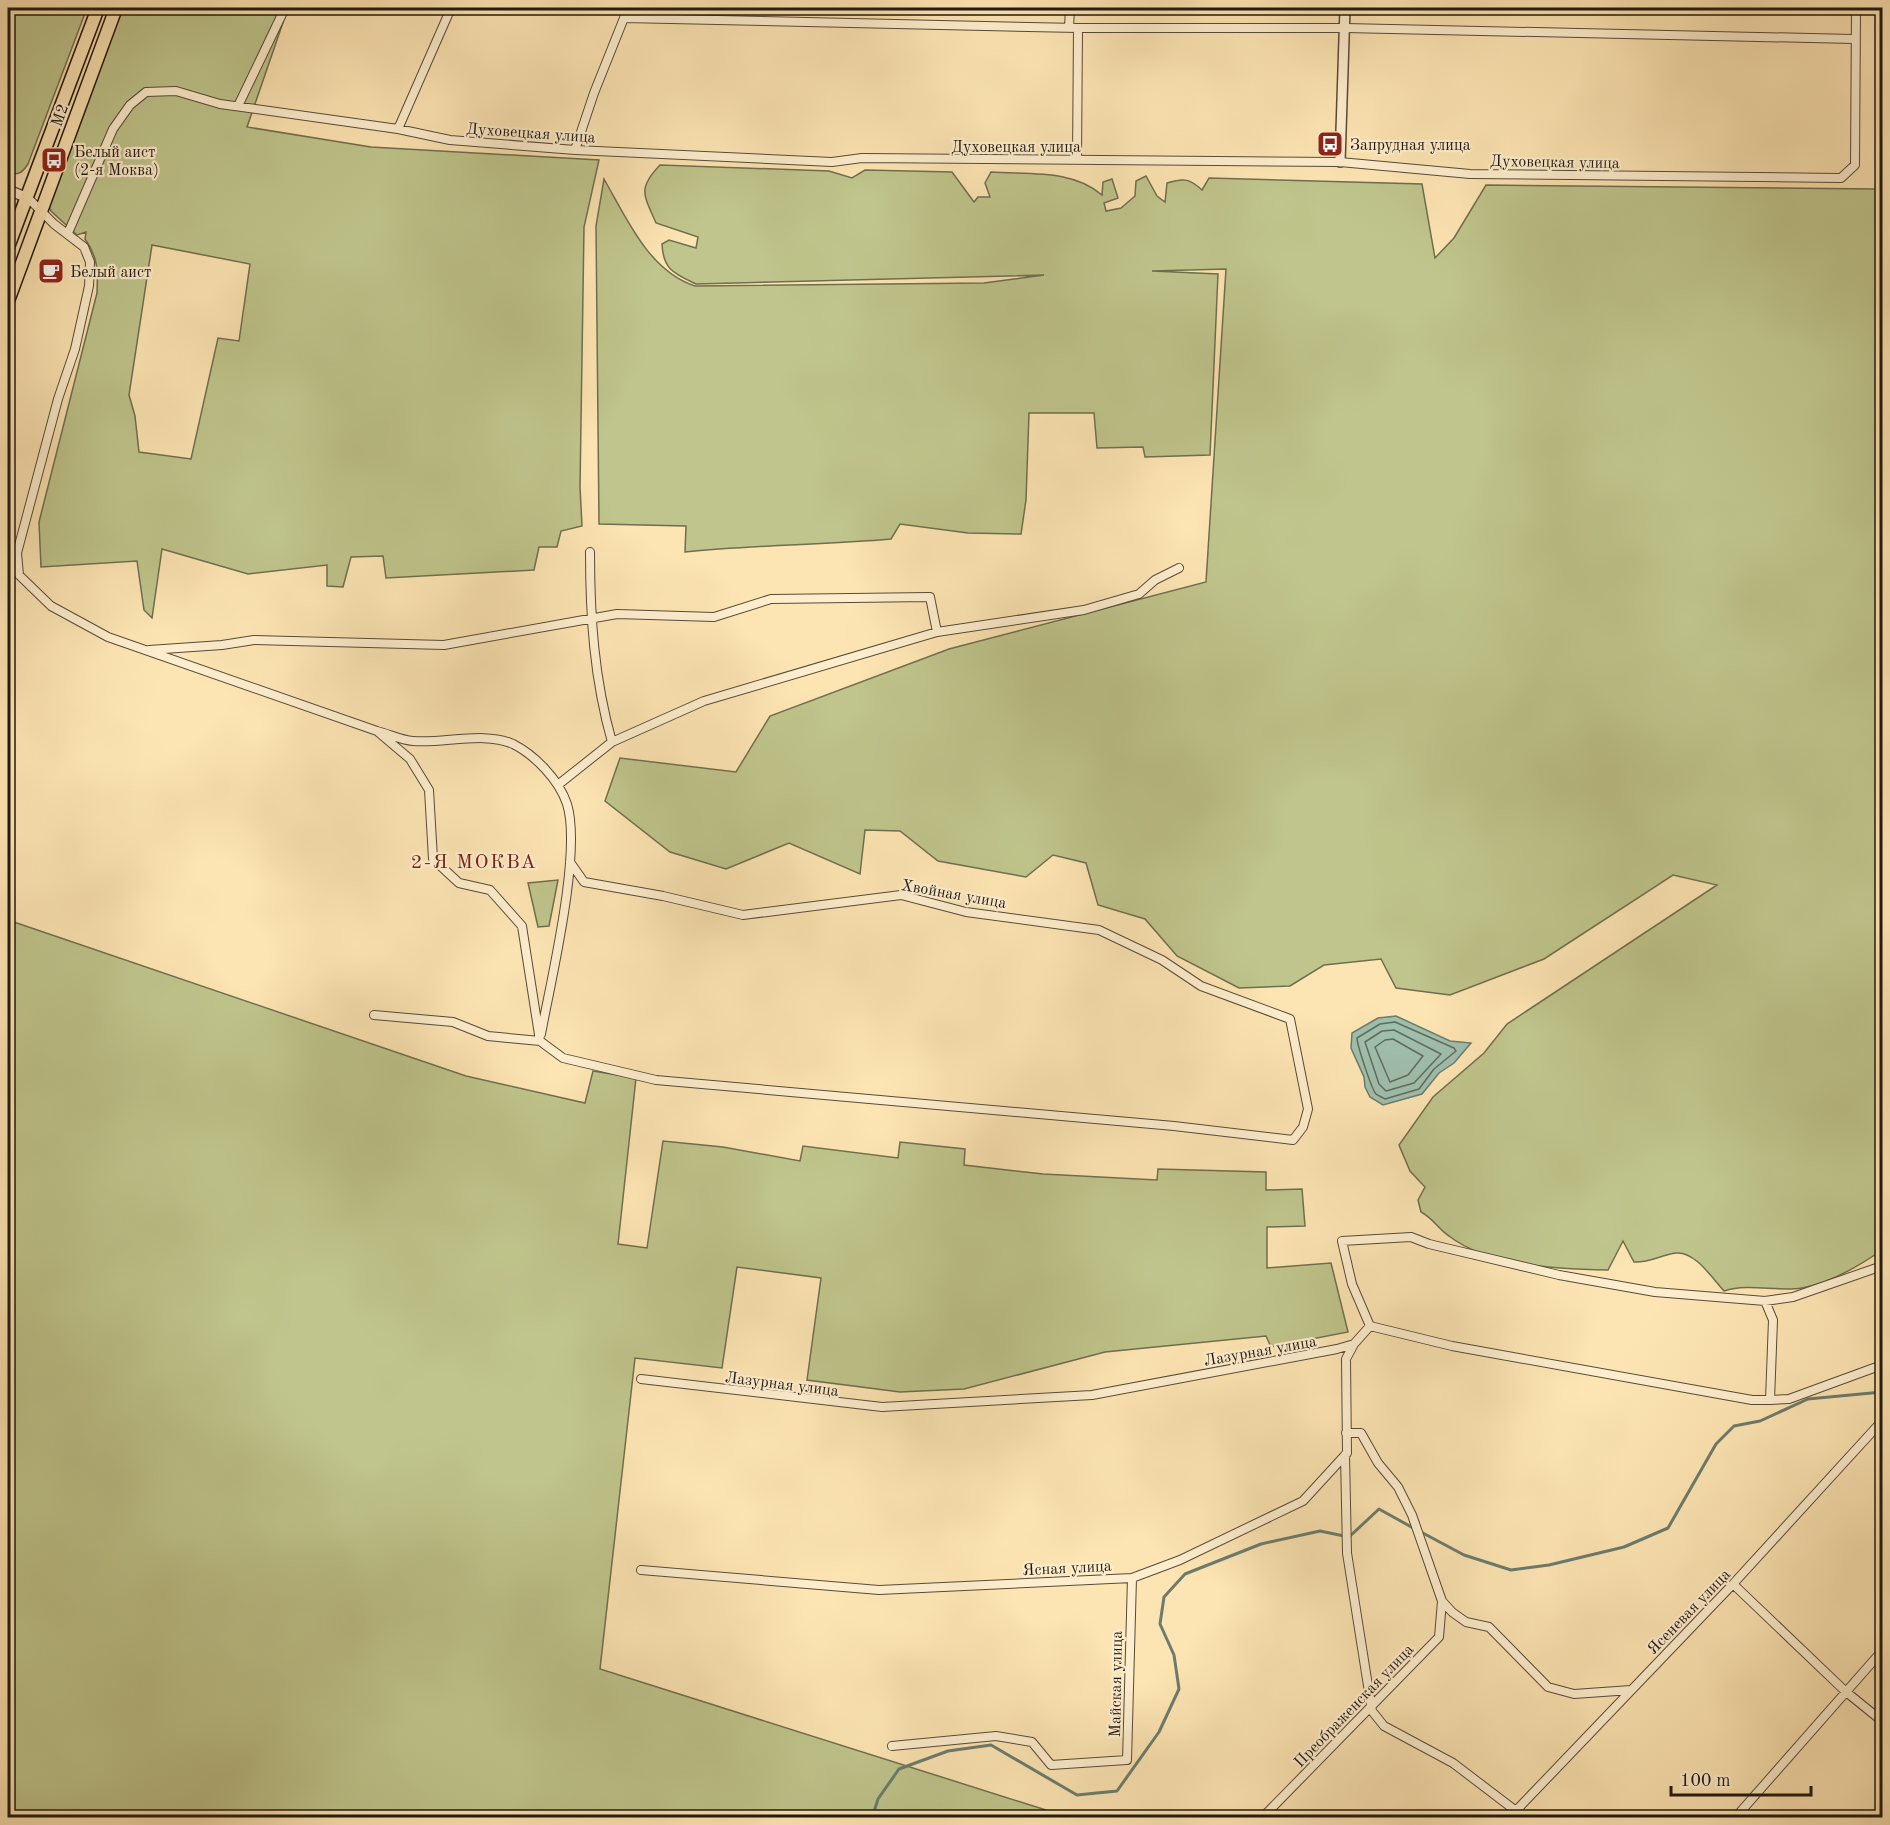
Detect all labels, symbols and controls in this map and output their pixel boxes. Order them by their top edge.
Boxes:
street label: М2 [49,102,72,129]
street label: Духовецкая улица [466,121,596,147]
bus stop icon: Запрудная улица [1315,129,1345,159]
place label: Запрудная улица [1350,138,1471,154]
street label: Духовецкая улица [951,140,1081,156]
bus stop icon: Белый аист (2-я Моква) [39,145,69,175]
place label: Белый аист (2-я Моква) [74,145,159,179]
street label: Духовецкая улица [1490,154,1620,172]
cafe icon: Белый аист [36,256,66,286]
place label: Белый аист [70,265,151,281]
district label: 2-Я МОКВА [411,853,537,873]
street label: Хвойная улица [900,878,1008,912]
street label: Лазурная улица [1203,1334,1318,1370]
street label: Лазурная улица [724,1370,840,1400]
street label: Ясная улица [1022,1559,1112,1579]
street label: Ясеневая улица [1645,1567,1734,1658]
street label: Майская улица [1108,1631,1126,1737]
street label: Преображенская улица [1292,1642,1417,1771]
scale bar [1671,1759,1810,1797]
text: 100 m [1680,1772,1731,1790]

